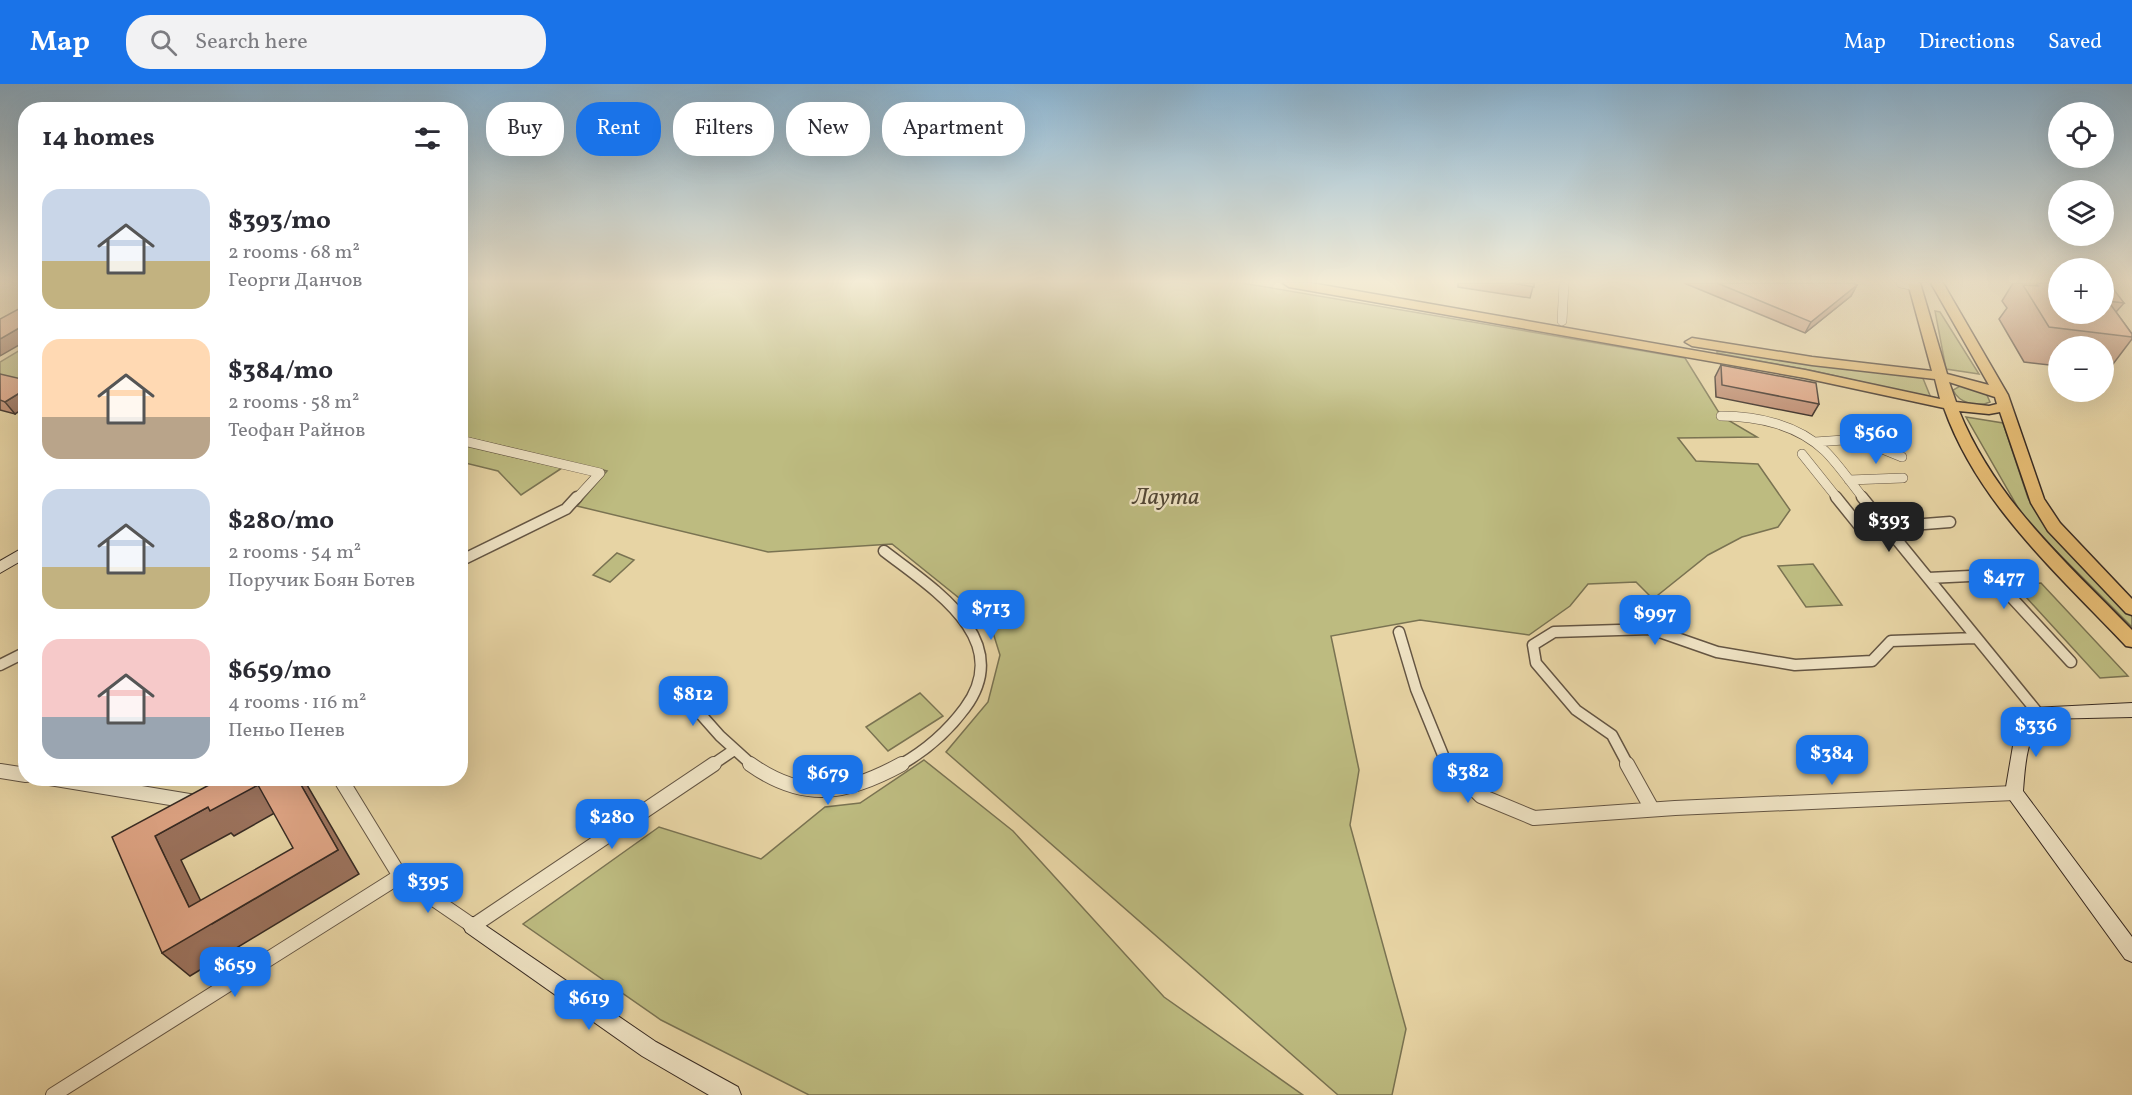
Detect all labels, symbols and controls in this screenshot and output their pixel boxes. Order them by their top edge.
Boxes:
search box [126,15,546,69]
text: Map [30,23,90,62]
icon: search [147,26,180,59]
text: Search here [195,27,308,58]
text: Map [1844,28,1886,57]
text: Directions [1919,28,2015,57]
text: Saved [2048,28,2102,57]
chip: Buy [486,102,564,156]
chip: Rent [576,102,661,156]
chip: Filters [673,102,774,156]
chip: New [786,102,870,156]
chip: Apartment [882,102,1025,156]
map controls [2048,102,2114,402]
button: locate [2048,102,2114,168]
text: 14 homes [42,120,155,156]
icon: filters [411,122,444,155]
button: layers [2048,180,2114,246]
text: $393/mo [228,203,331,239]
icon: home [90,213,162,285]
text: 2 rooms · 68 m² [228,239,360,267]
button: + [2048,258,2114,324]
text: Георги Данчов [228,267,362,295]
button: − [2048,336,2114,402]
text: $384/mo [228,353,333,389]
icon: home [90,363,162,435]
text: 2 rooms · 58 m² [228,389,359,417]
pin: $560 [1840,414,1912,465]
text: Теофан Райнов [228,417,365,445]
text: $560 [1854,419,1898,447]
park label: Лаута [1131,481,1200,515]
pin: $393 [1853,502,1925,553]
text: $280/mo [228,503,334,539]
text: $393 [1868,507,1910,535]
icon: home [90,513,162,585]
text: 2 rooms · 54 m² [228,539,361,567]
pin: $477 [1968,559,2040,610]
text: $477 [1983,564,2025,592]
text: Поручик Боян Ботев [228,567,415,595]
pin: $713 [955,590,1027,641]
text: $713 [972,595,1010,623]
pin: $997 [1619,595,1691,646]
text: $997 [1634,600,1676,628]
text: $659/mo [228,653,331,689]
icon: home [90,663,162,735]
pin: $812 [657,676,729,727]
text: $812 [673,681,713,709]
text: 4 rooms · 116 m² [228,689,367,717]
pin: $336 [2000,707,2072,758]
text: $336 [2015,712,2057,740]
text: Пеньо Пенев [228,717,345,745]
pin: $384 [1796,735,1868,786]
text: $384 [1810,740,1854,768]
pin: $382 [1432,753,1504,804]
pin: $679 [792,755,864,806]
text: $382 [1447,758,1489,786]
text: $679 [807,760,849,788]
pin: $280 [576,799,648,850]
text: $280 [590,804,634,832]
pin: $395 [392,863,464,914]
text: $395 [407,868,449,896]
pin: $659 [199,947,271,998]
text: $659 [214,952,256,980]
pin: $619 [553,980,625,1031]
text: $619 [568,985,610,1013]

